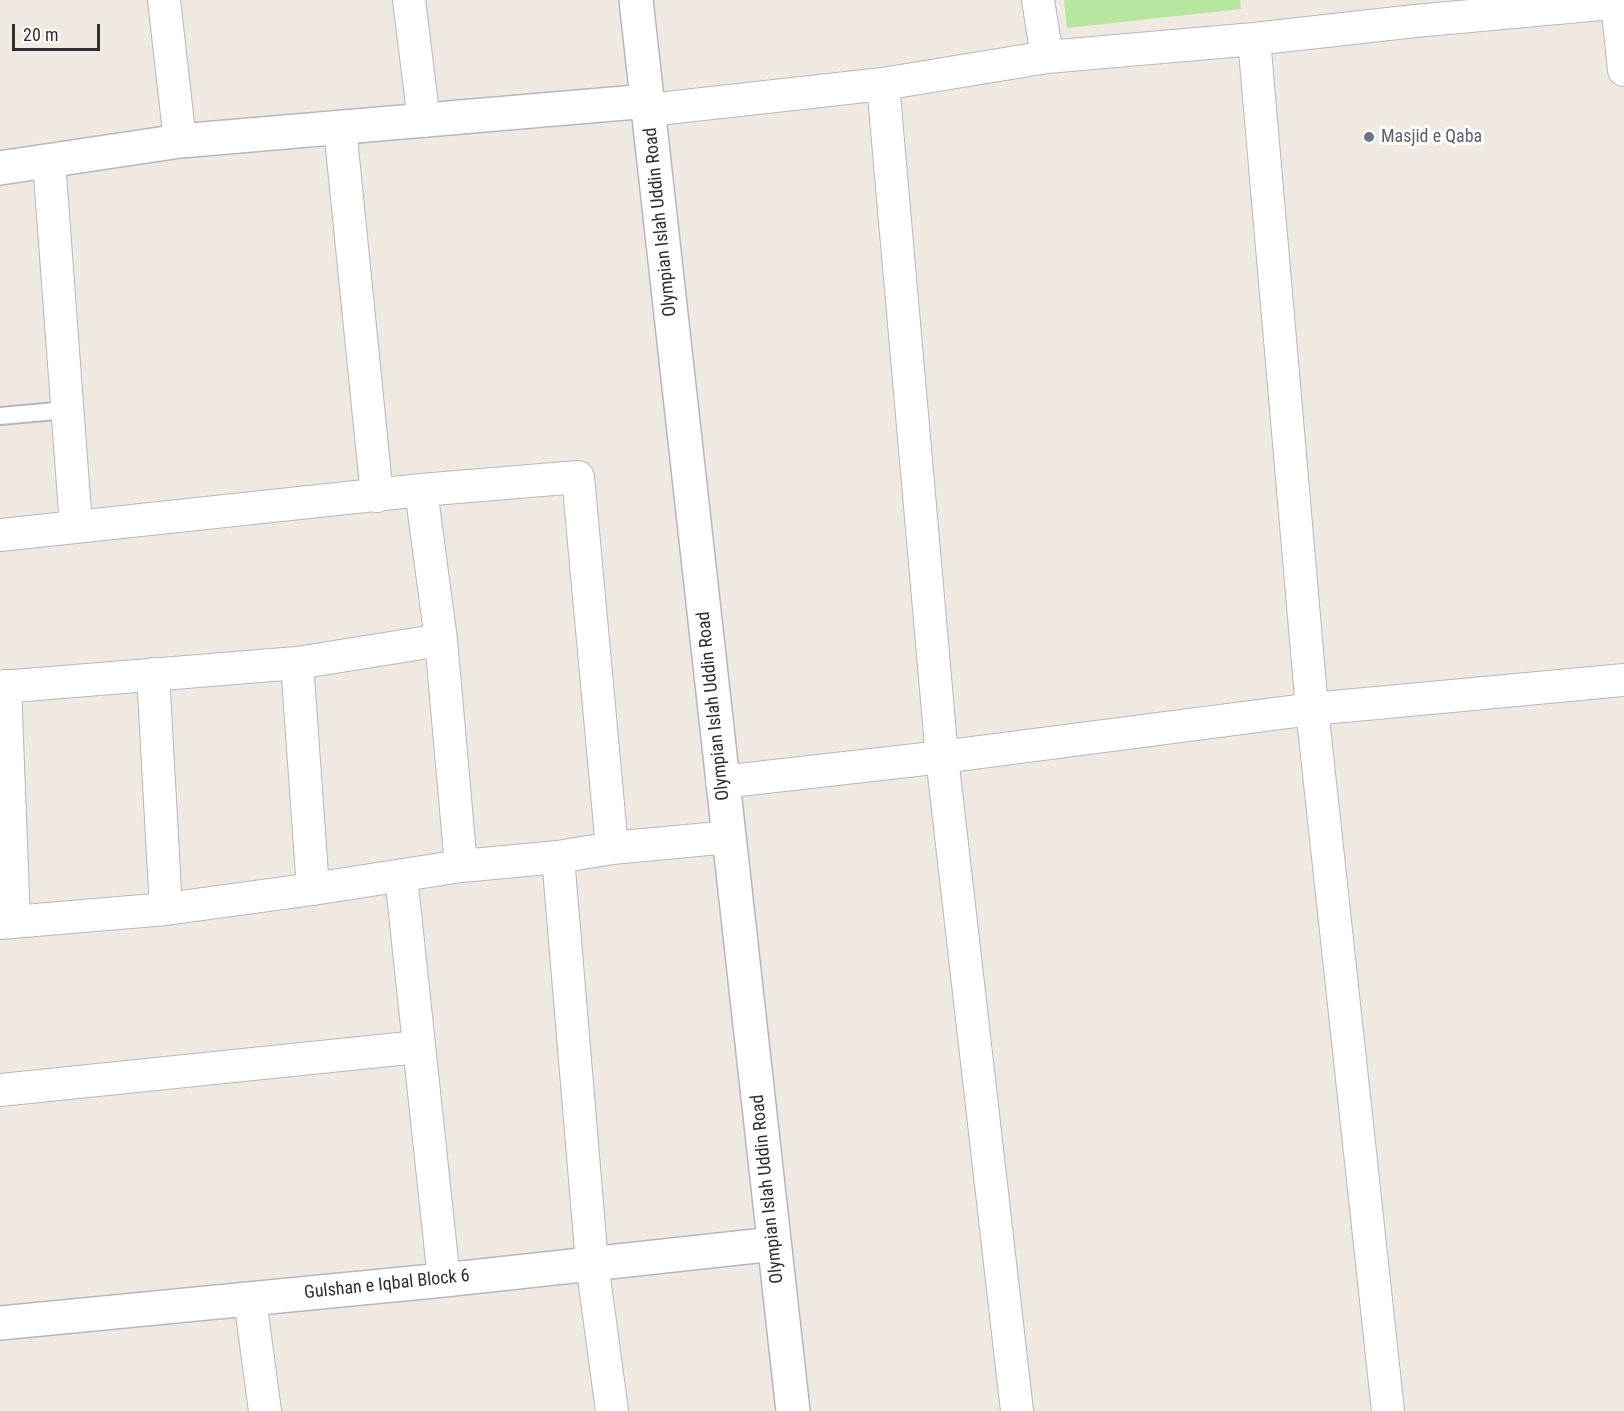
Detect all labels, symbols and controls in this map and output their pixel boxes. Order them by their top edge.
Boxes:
scale bar [15,12,104,50]
text: 20 m [23,24,58,45]
street label: Olympian Islah Uddin Road [640,126,682,318]
place label: Masjid e Qaba [1381,126,1482,148]
marker: Masjid e Qaba [1362,130,1376,144]
street label: Olympian Islah Uddin Road [693,610,735,802]
street label: Olympian Islah Uddin Road [747,1093,789,1285]
street label: Gulshan e Iqbal Block 6 [303,1266,471,1304]

